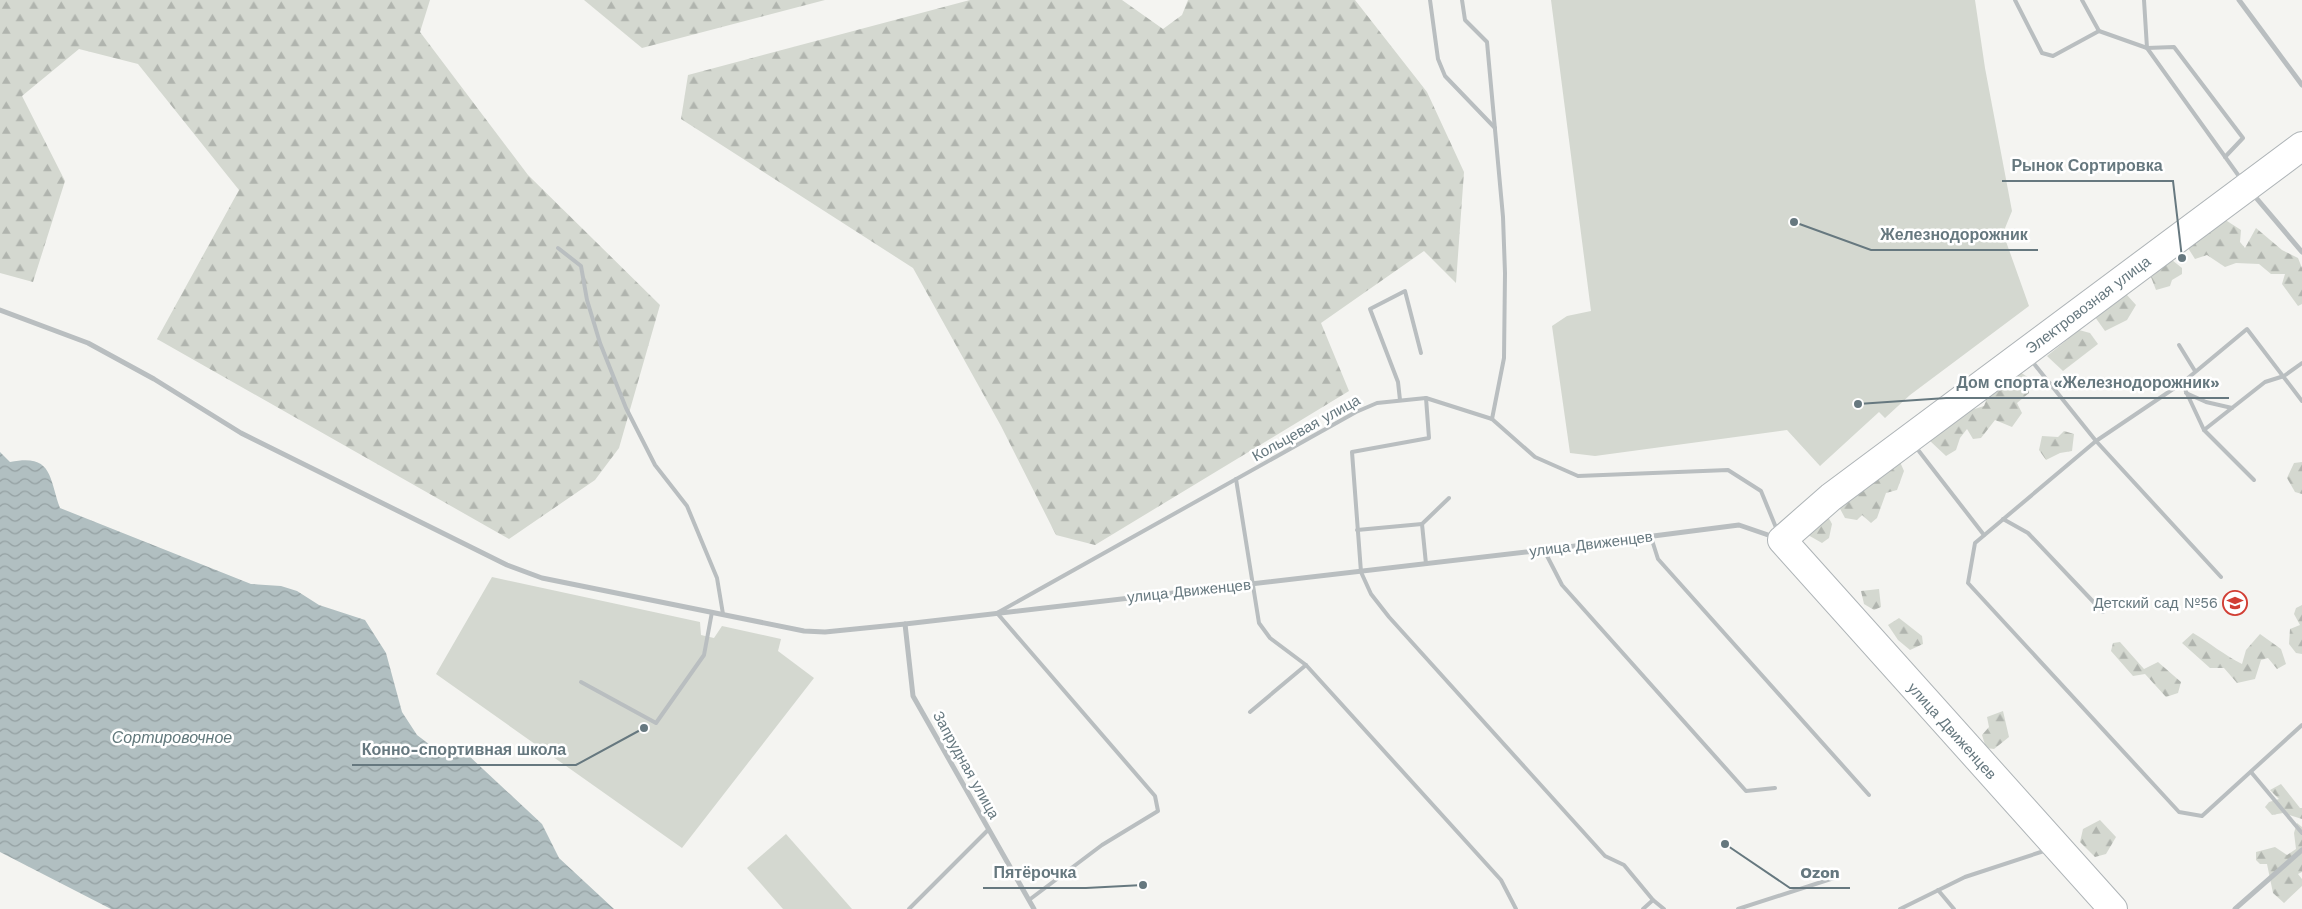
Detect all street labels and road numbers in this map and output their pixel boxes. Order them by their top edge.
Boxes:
street label: Электровозная улица [2022,252,2154,358]
street label: Кольцевая улица [1249,391,1364,465]
street label: улица Движенцев [1528,527,1654,561]
street label: улица Движенцев [1126,576,1252,606]
street label: улица Движенцев [1904,679,2000,783]
street label: Запрудная улица [929,708,1003,823]

